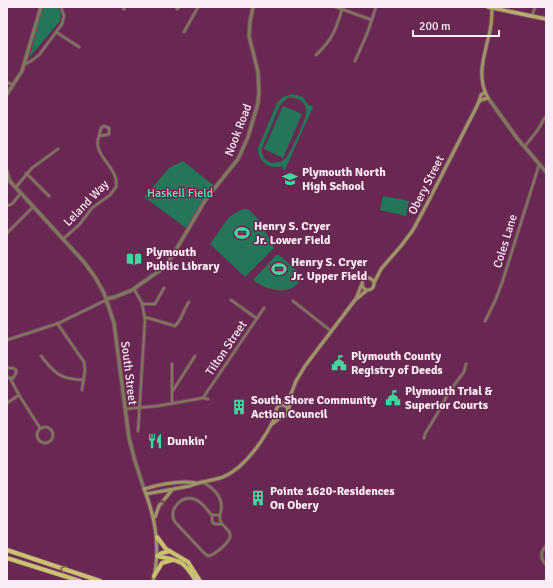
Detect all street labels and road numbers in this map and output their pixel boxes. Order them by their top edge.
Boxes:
street label: Nook Road [222,102,255,159]
street label: Obery Street [405,153,448,217]
street label: Leland Way [61,177,112,230]
street label: Coles Lane [490,212,521,270]
street label: Tilton Street [203,318,250,379]
street label: South Street [117,340,140,406]

